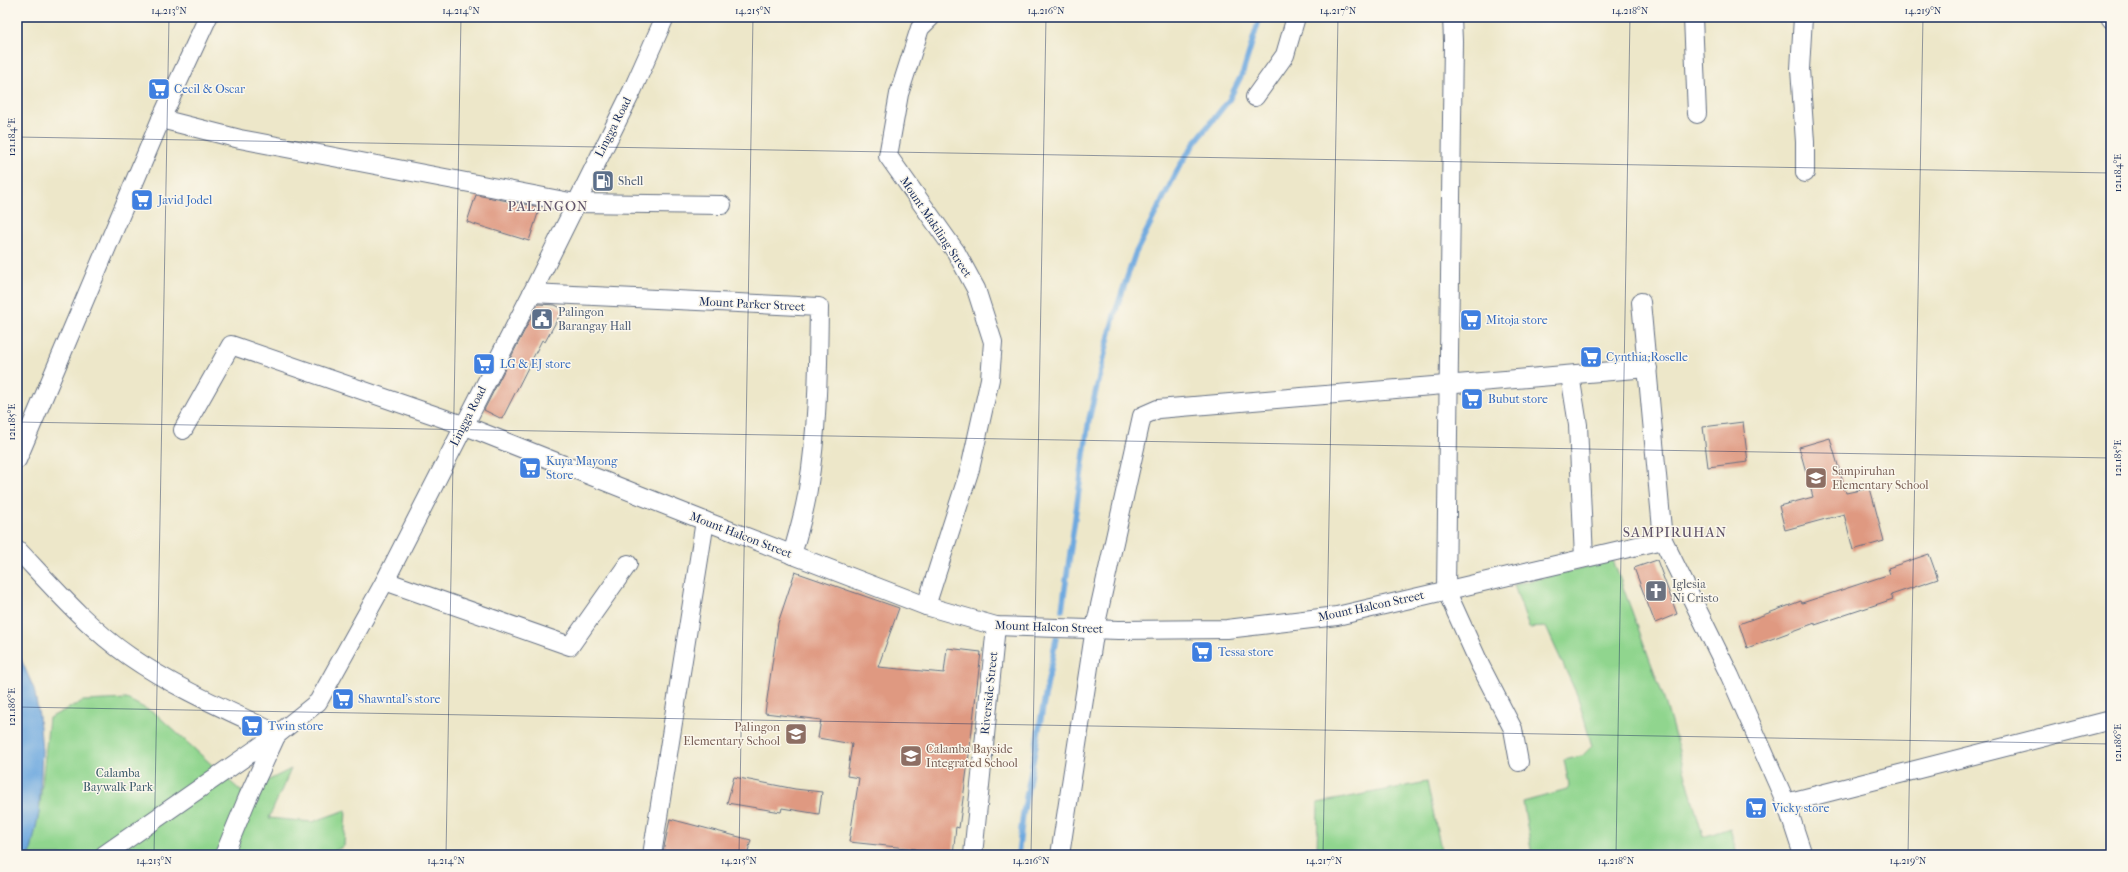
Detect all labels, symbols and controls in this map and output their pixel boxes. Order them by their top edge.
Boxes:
text: 14.213°N [151,5,187,17]
text: 14.214°N [442,5,480,17]
text: 14.215°N [735,5,771,17]
text: 14.216°N [1028,5,1065,17]
text: 14.217°N [1320,5,1357,17]
text: 14.218°N [1612,5,1649,17]
text: 14.219°N [1905,5,1942,17]
supermarket icon: Cecil & Oscar [146,76,172,102]
place label: Cecil & Oscar [174,82,246,96]
street label: Lingga Road [592,94,634,159]
text: 121.184°E [6,118,18,156]
text: 121.184°E [2112,154,2124,192]
fuel station icon: Shell [590,168,616,194]
place label: Shell [618,174,644,188]
street label: Mount Makiling Street [897,174,975,280]
supermarket icon: Javid Jodel [129,187,155,213]
place label: Javid Jodel [157,193,213,207]
district label: PALINGON [508,198,588,215]
street label: Mount Parker Street [699,294,806,314]
place label: Palingon Barangay Hall [558,305,632,333]
public building icon: Palingon Barangay Hall [529,306,555,332]
supermarket icon: Mitoja store [1458,307,1484,333]
place label: Mitoja store [1486,313,1548,327]
supermarket icon: Cynthia;Roselle [1578,344,1604,370]
place label: Cynthia;Roselle [1606,350,1688,364]
supermarket icon: LG & EJ store [471,351,497,377]
place label: LG & EJ store [500,357,571,371]
street label: Lingga Road [447,383,489,448]
supermarket icon: Bubut store [1459,386,1485,412]
place label: Bubut store [1488,392,1548,406]
text: 121.185°E [6,404,18,440]
text: 121.185°E [2112,440,2124,476]
place label: Kuya Mayong Store [546,454,618,482]
supermarket icon: Kuya Mayong Store [517,455,543,481]
place label: Sampiruhan Elementary School [1832,464,1929,492]
school or university icon: Sampiruhan Elementary School [1803,465,1829,491]
street label: Mount Halcon Street [688,509,795,561]
district label: SAMPIRUHAN [1623,524,1727,541]
place label: Iglesia Ni Cristo [1672,577,1719,605]
church icon: Iglesia Ni Cristo [1643,578,1669,604]
street label: Mount Halcon Street [1317,588,1426,624]
street label: Mount Halcon Street [995,618,1104,636]
supermarket icon: Tessa store [1189,639,1215,665]
place label: Tessa store [1218,645,1274,659]
street label: Riverside Street [978,650,1000,735]
supermarket icon: Shawntal's store [330,686,356,712]
text: 121.186°E [6,688,18,726]
place label: Shawntal's store [358,692,440,706]
supermarket icon: Twin store [239,713,265,739]
place label: Twin store [268,719,324,733]
place label: Palingon Elementary School [683,720,781,748]
school or university icon: Palingon Elementary School [783,721,809,747]
text: 121.186°E [2112,724,2124,762]
place label: Calamba Bayside Integrated School [926,742,1018,770]
school or university icon: Calamba Bayside Integrated School [898,743,924,769]
park label: Calamba Baywalk Park [83,766,154,794]
supermarket icon: Vicky store [1743,795,1769,821]
place label: Vicky store [1771,801,1829,815]
text: 14.213°N [136,855,172,867]
text: 14.214°N [427,855,465,867]
text: 14.215°N [721,855,757,867]
text: 14.216°N [1013,855,1050,867]
text: 14.217°N [1306,855,1343,867]
text: 14.218°N [1598,855,1635,867]
text: 14.219°N [1890,855,1927,867]

